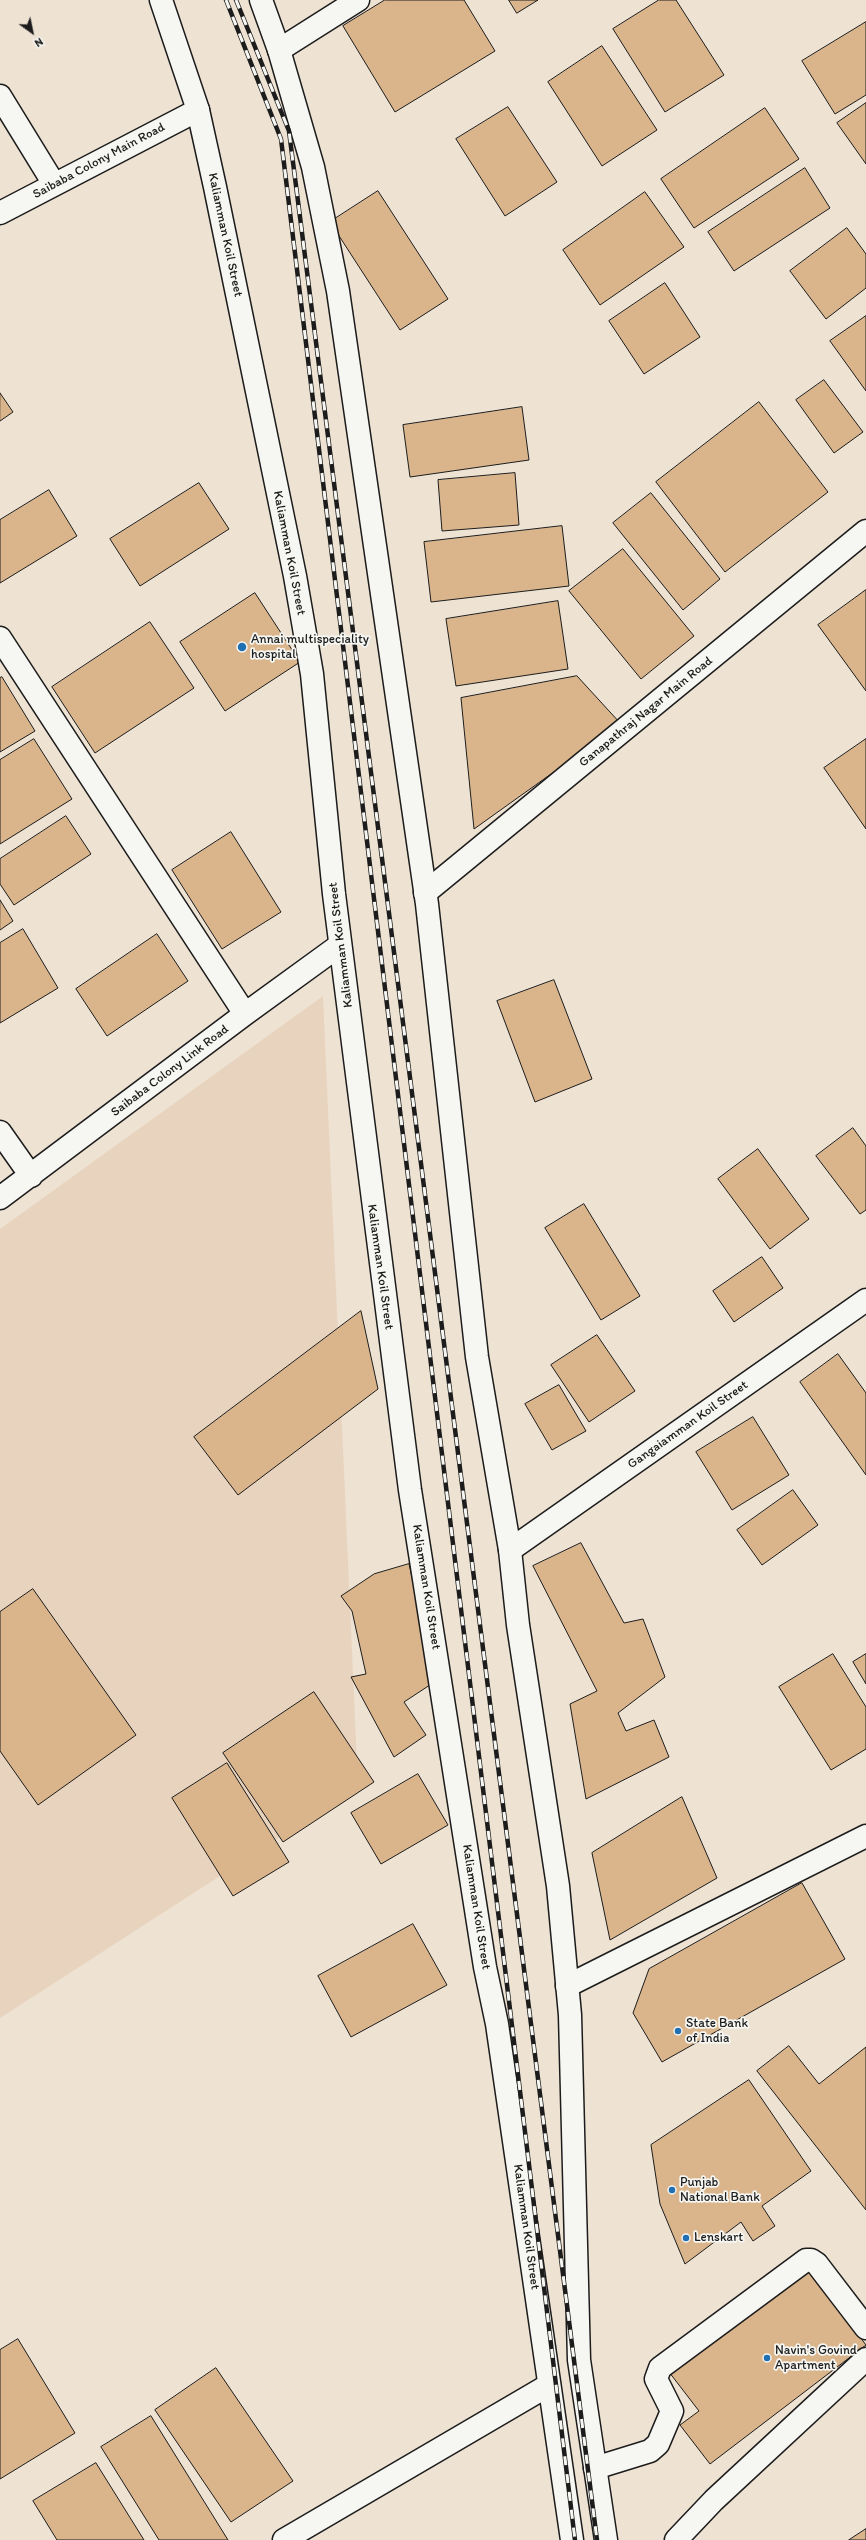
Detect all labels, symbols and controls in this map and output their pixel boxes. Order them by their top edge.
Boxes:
north arrow [12,12,52,52]
text: N [32,35,45,50]
street label: Saibaba Colony Main Road [30,120,168,202]
street label: Kaliamman Koil Street [204,172,246,298]
street label: Kaliamman Koil Street [269,489,309,617]
place label: Annai multispeciality hospital [251,632,369,663]
marker: Annai multispeciality hospital [236,641,248,653]
street label: Ganapathraj Nagar Main Road [576,653,716,771]
street label: Kaliamman Koil Street [326,881,356,1009]
street label: Saibaba Colony Link Road [108,1022,232,1120]
street label: Kaliamman Koil Street [363,1203,397,1331]
street label: Gangaiamman Koil Street [625,1377,751,1473]
street label: Kaliamman Koil Street [408,1523,444,1651]
street label: Kaliamman Koil Street [458,1843,494,1971]
place label: State Bank of India [686,2016,748,2047]
marker: State Bank of India [673,2026,683,2036]
street label: Kaliamman Koil Street [509,2163,543,2291]
place label: Punjab National Bank [680,2175,760,2206]
marker: Punjab National Bank [667,2185,677,2195]
place label: Lenskart [694,2230,743,2246]
marker: Lenskart [681,2233,691,2243]
place label: Navin's Govind Apartment [775,2343,857,2374]
marker: Navin's Govind Apartment [762,2353,772,2363]

